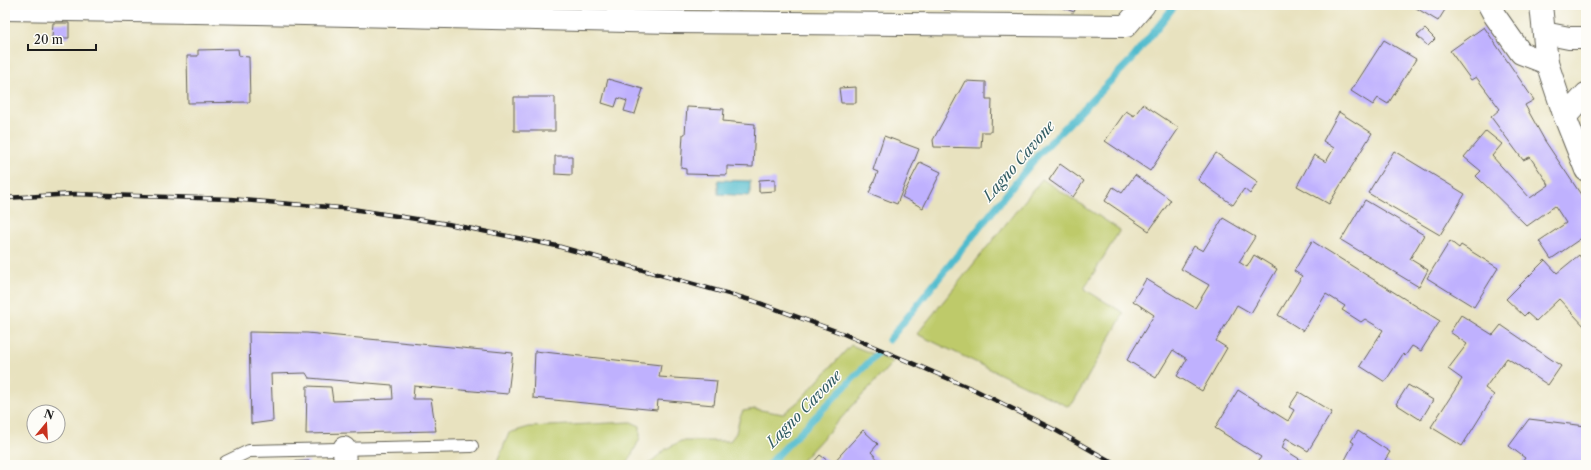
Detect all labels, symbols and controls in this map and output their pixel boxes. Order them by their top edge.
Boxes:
scale bar [28,26,96,52]
text: 20 m [34,32,63,47]
water label: Lagno Cavone [978,116,1059,206]
water label: Lagno Cavone [761,365,846,452]
north arrow [26,404,66,444]
text: N [42,406,56,423]

